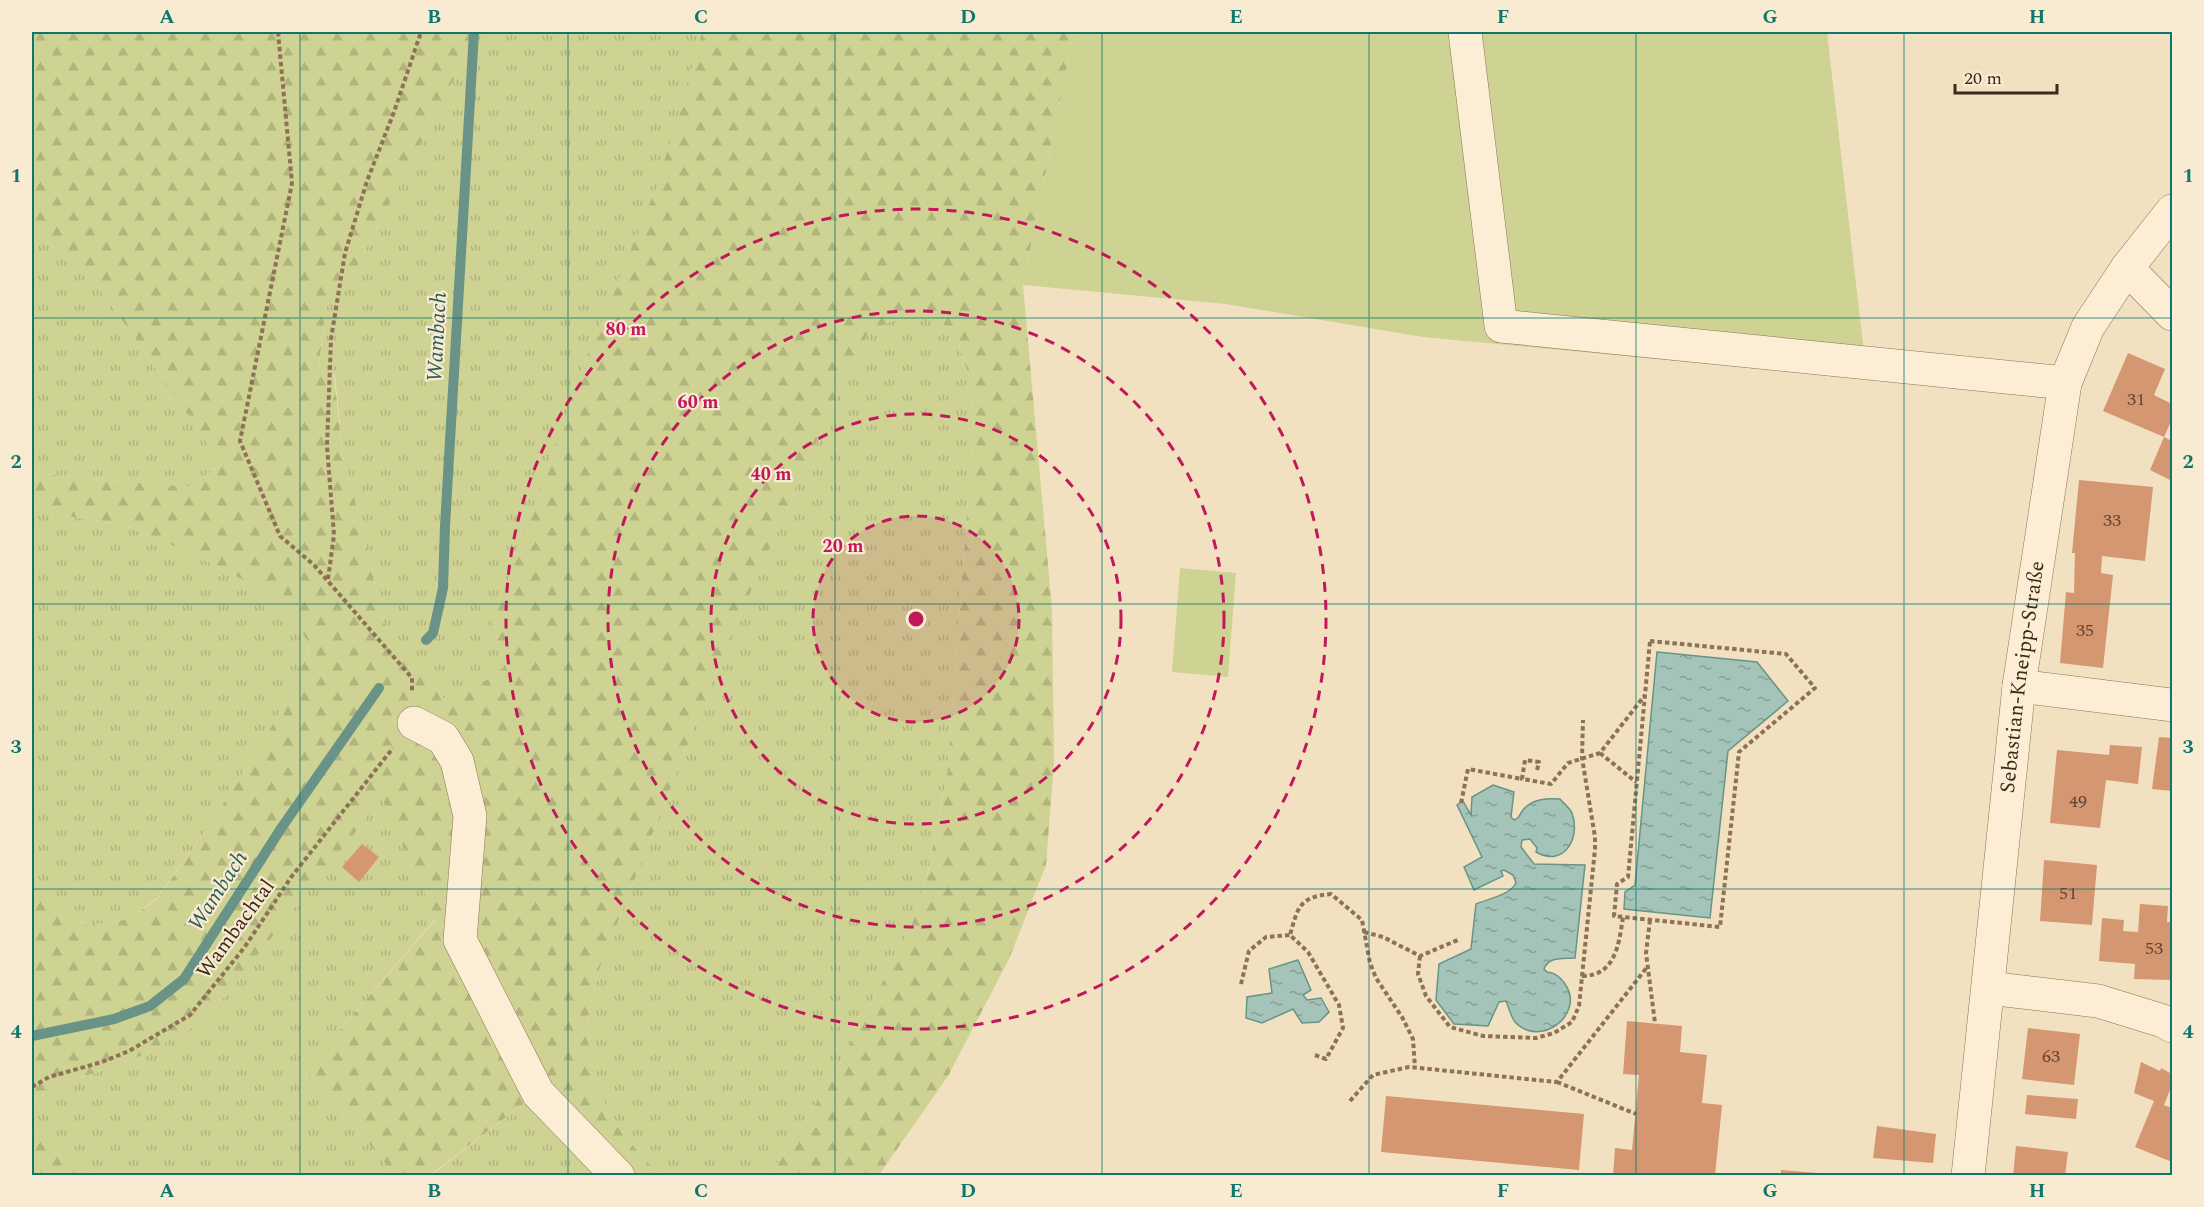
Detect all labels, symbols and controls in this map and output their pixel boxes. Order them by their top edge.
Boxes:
text: A [159,2,175,32]
text: B [427,2,441,32]
text: C [694,2,708,32]
text: D [960,2,976,32]
text: E [1229,2,1243,32]
text: F [1497,2,1509,32]
text: G [1762,2,1778,32]
text: H [2029,2,2045,32]
scale bar [1955,57,2057,95]
text: 20 m [1964,65,2002,92]
text: 1 [10,161,22,191]
text: 1 [2182,161,2194,191]
water label: Wambach [418,291,456,383]
text: 80 m [606,316,646,343]
house number: 31 [2127,386,2145,413]
text: 60 m [678,389,718,416]
text: 2 [10,447,22,477]
text: 2 [2182,447,2194,477]
text: 40 m [751,461,791,488]
house number: 33 [2103,507,2121,534]
text: 20 m [823,533,863,560]
street label: Sebastian-Kneipp-Straße [1992,559,2054,795]
centre of rings [906,609,926,629]
house number: 35 [2076,617,2094,644]
text: 3 [10,732,22,762]
text: 3 [2182,732,2194,762]
house number: 49 [2069,788,2087,815]
water label: Wambach [180,844,256,938]
street label: Wambachtal [189,872,283,986]
house number: 51 [2059,880,2077,907]
house number: 53 [2145,935,2163,962]
text: 4 [10,1017,22,1047]
text: 4 [2182,1017,2194,1047]
house number: 63 [2042,1043,2060,1070]
text: A [159,1176,175,1206]
text: B [427,1176,441,1206]
text: C [694,1176,708,1206]
text: D [960,1176,976,1206]
text: E [1229,1176,1243,1206]
text: F [1497,1176,1509,1206]
text: G [1762,1176,1778,1206]
text: H [2029,1176,2045,1206]

